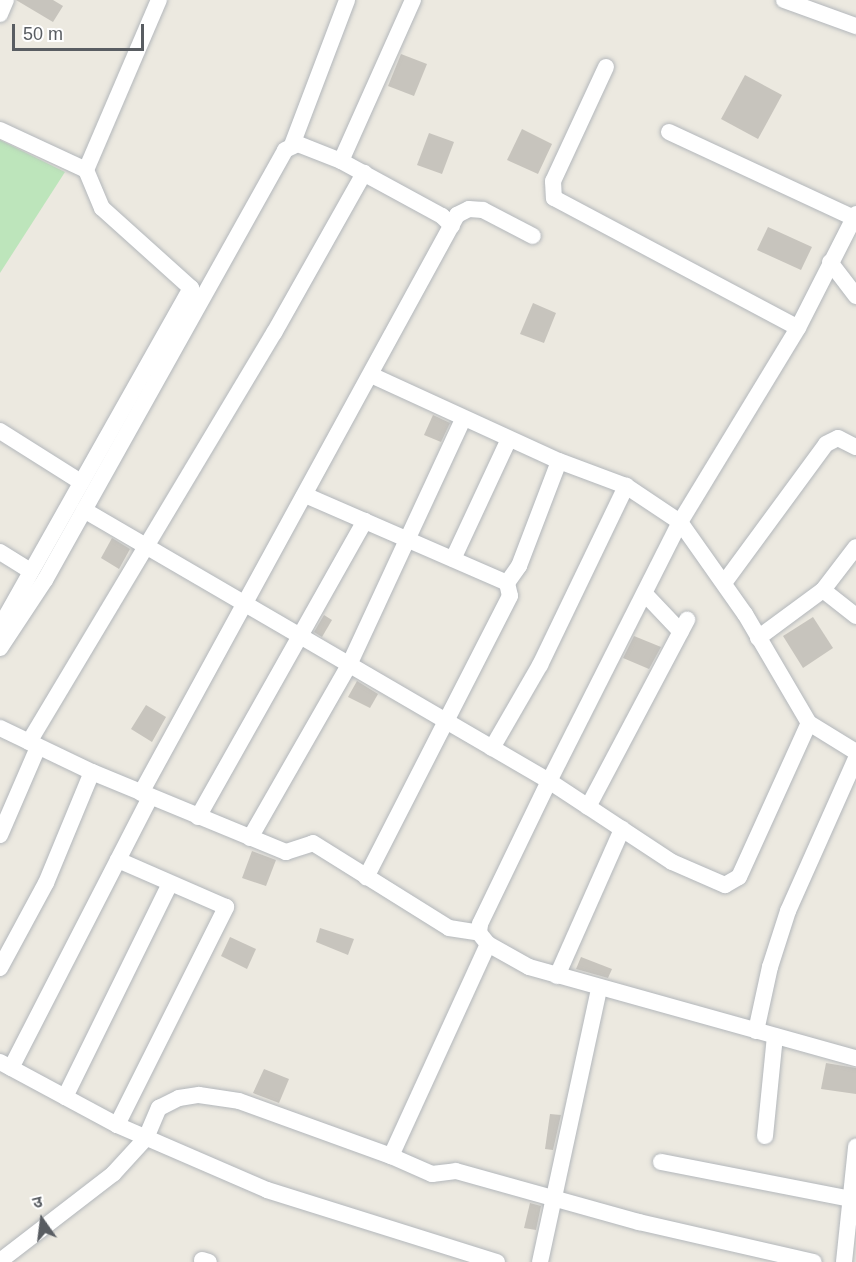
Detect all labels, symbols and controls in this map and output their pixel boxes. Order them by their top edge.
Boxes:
scale bar [15,12,147,50]
text: 50 m [23,24,63,44]
north arrow [12,1190,72,1250]
text: उ [31,1193,44,1211]

